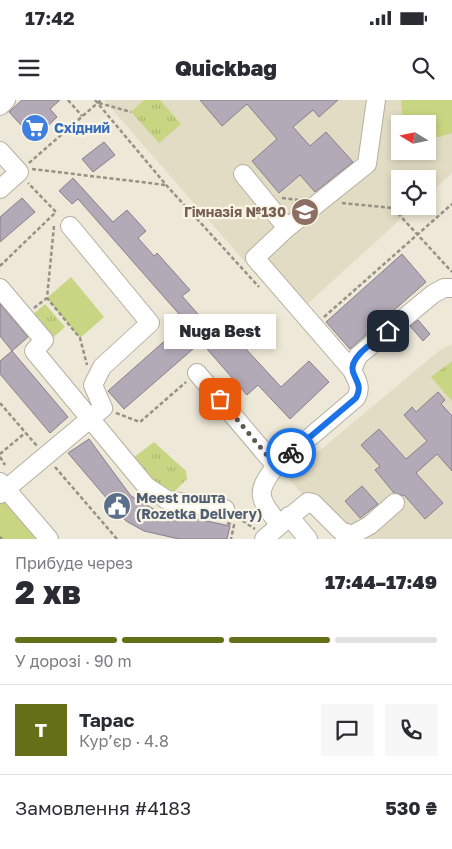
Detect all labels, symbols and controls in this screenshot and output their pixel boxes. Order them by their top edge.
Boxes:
text: 17:42 [25,6,75,29]
icon: menu [15,54,43,82]
text: Quickbag [175,54,277,81]
icon: search [409,54,437,82]
supermarket icon: Східний [20,113,50,143]
north arrow [391,115,436,160]
map controls [391,115,436,215]
place label: Східний [54,119,110,136]
button: locate [391,170,436,215]
school or university icon: Гімназія №130 [290,197,320,227]
place label: Гімназія №130 [184,203,286,220]
pin [367,310,409,352]
callout: Nuga Best [164,314,276,349]
icon: home [374,317,402,345]
text: Nuga Best [179,321,261,341]
pin [199,378,241,420]
icon: bag [206,385,234,413]
courier [266,428,316,478]
icon: bike [277,439,305,467]
place label: Meest пошта (Rozetka Delivery) [136,489,262,522]
public building icon: Meest пошта (Rozetka Delivery) [102,491,132,521]
text: Прибуде через [15,553,133,573]
text: 17:44–17:49 [325,570,437,593]
text: 2 хв [15,573,81,611]
text: У дорозі · 90 m [15,651,132,671]
button: chat [321,704,373,756]
button: phone [385,704,437,756]
text: Тарас [79,708,134,731]
text: Т [35,718,47,741]
text: Кур’єр · 4.8 [79,731,169,751]
text: Замовлення #4183 [15,796,191,819]
text: 530 ₴ [385,796,437,819]

